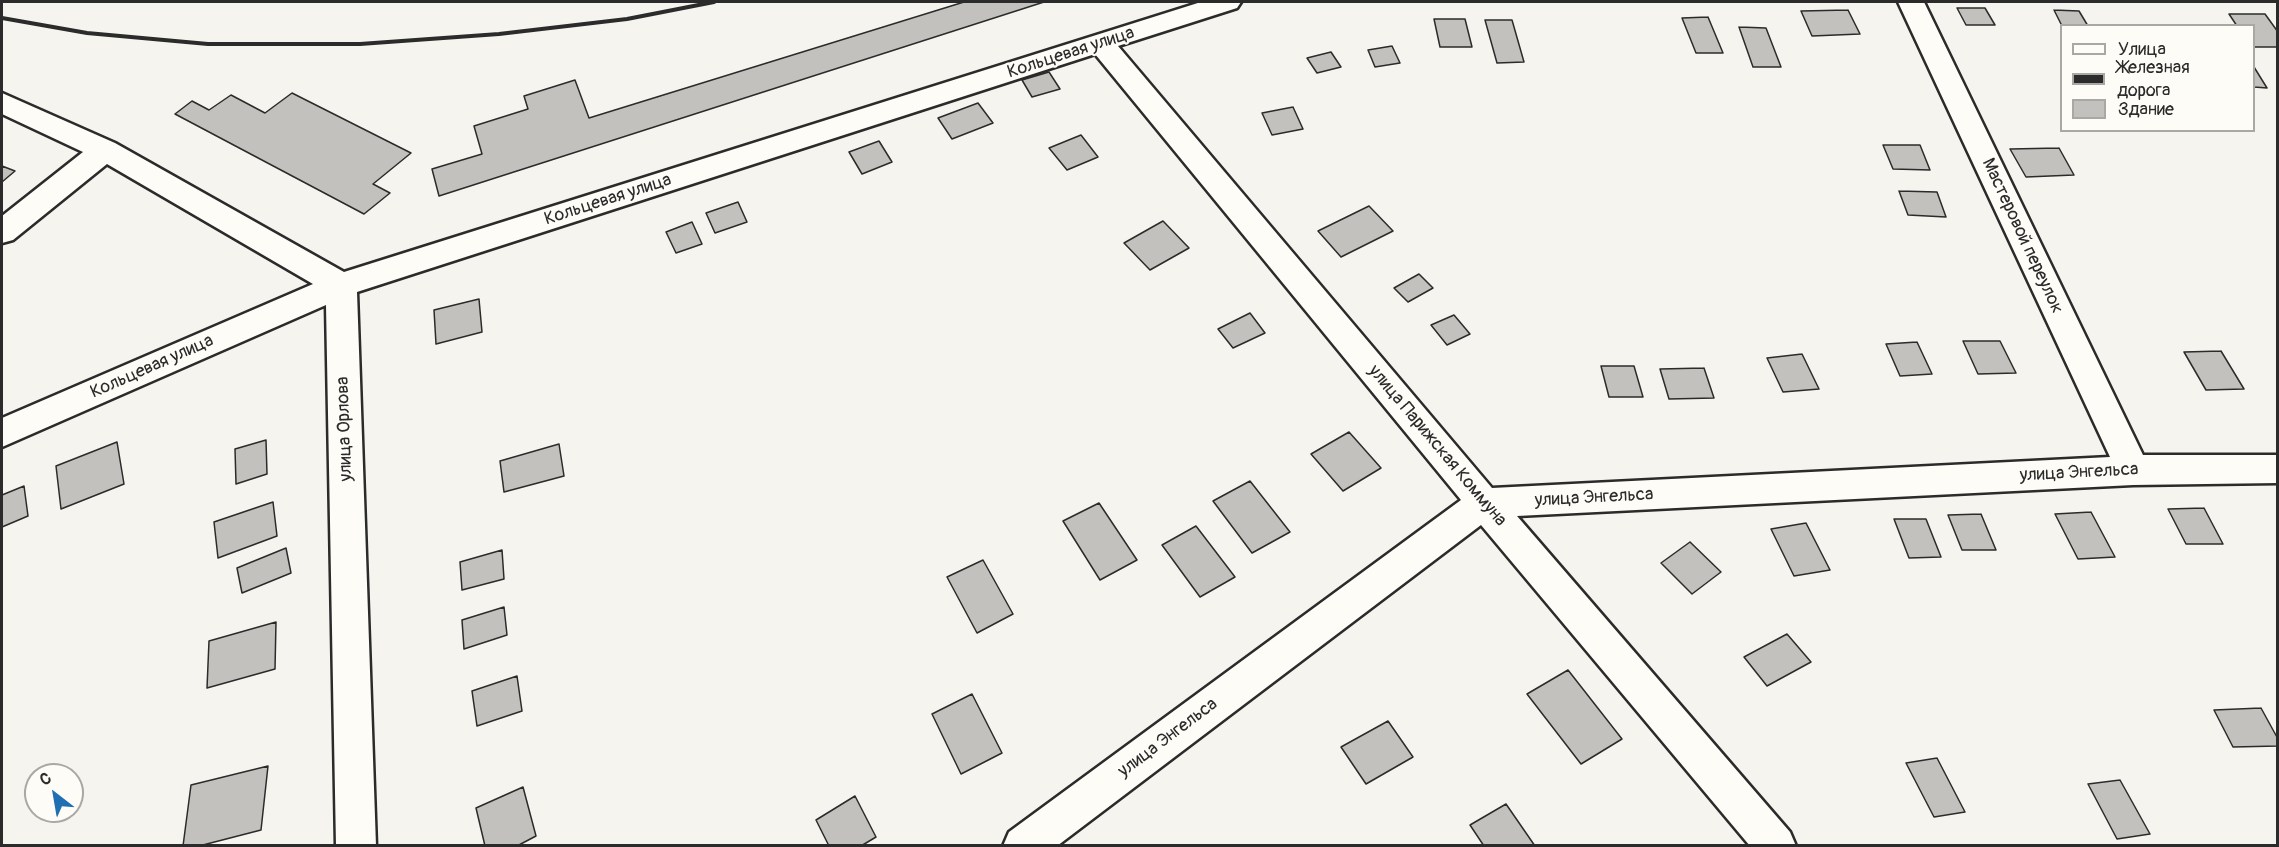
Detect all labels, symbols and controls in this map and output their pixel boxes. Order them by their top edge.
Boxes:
street label: Кольцевая улица [1005,22,1137,84]
legend [2060,24,2255,132]
text: Улица [2118,38,2166,61]
text: Железная дорога [2117,56,2190,102]
text: Здание [2118,98,2174,121]
street label: Мастеровой переулок [1977,155,2067,317]
street label: Кольцевая улица [542,169,674,231]
street label: Кольцевая улица [87,330,217,404]
street label: улица Парижская Коммуна [1363,361,1511,531]
street label: улица Орлова [332,376,358,482]
street label: улица Энгельса [2019,459,2139,487]
street label: улица Энгельса [1534,484,1654,512]
street label: улица Энгельса [1114,694,1222,782]
north arrow [24,763,84,823]
text: С [36,768,55,790]

